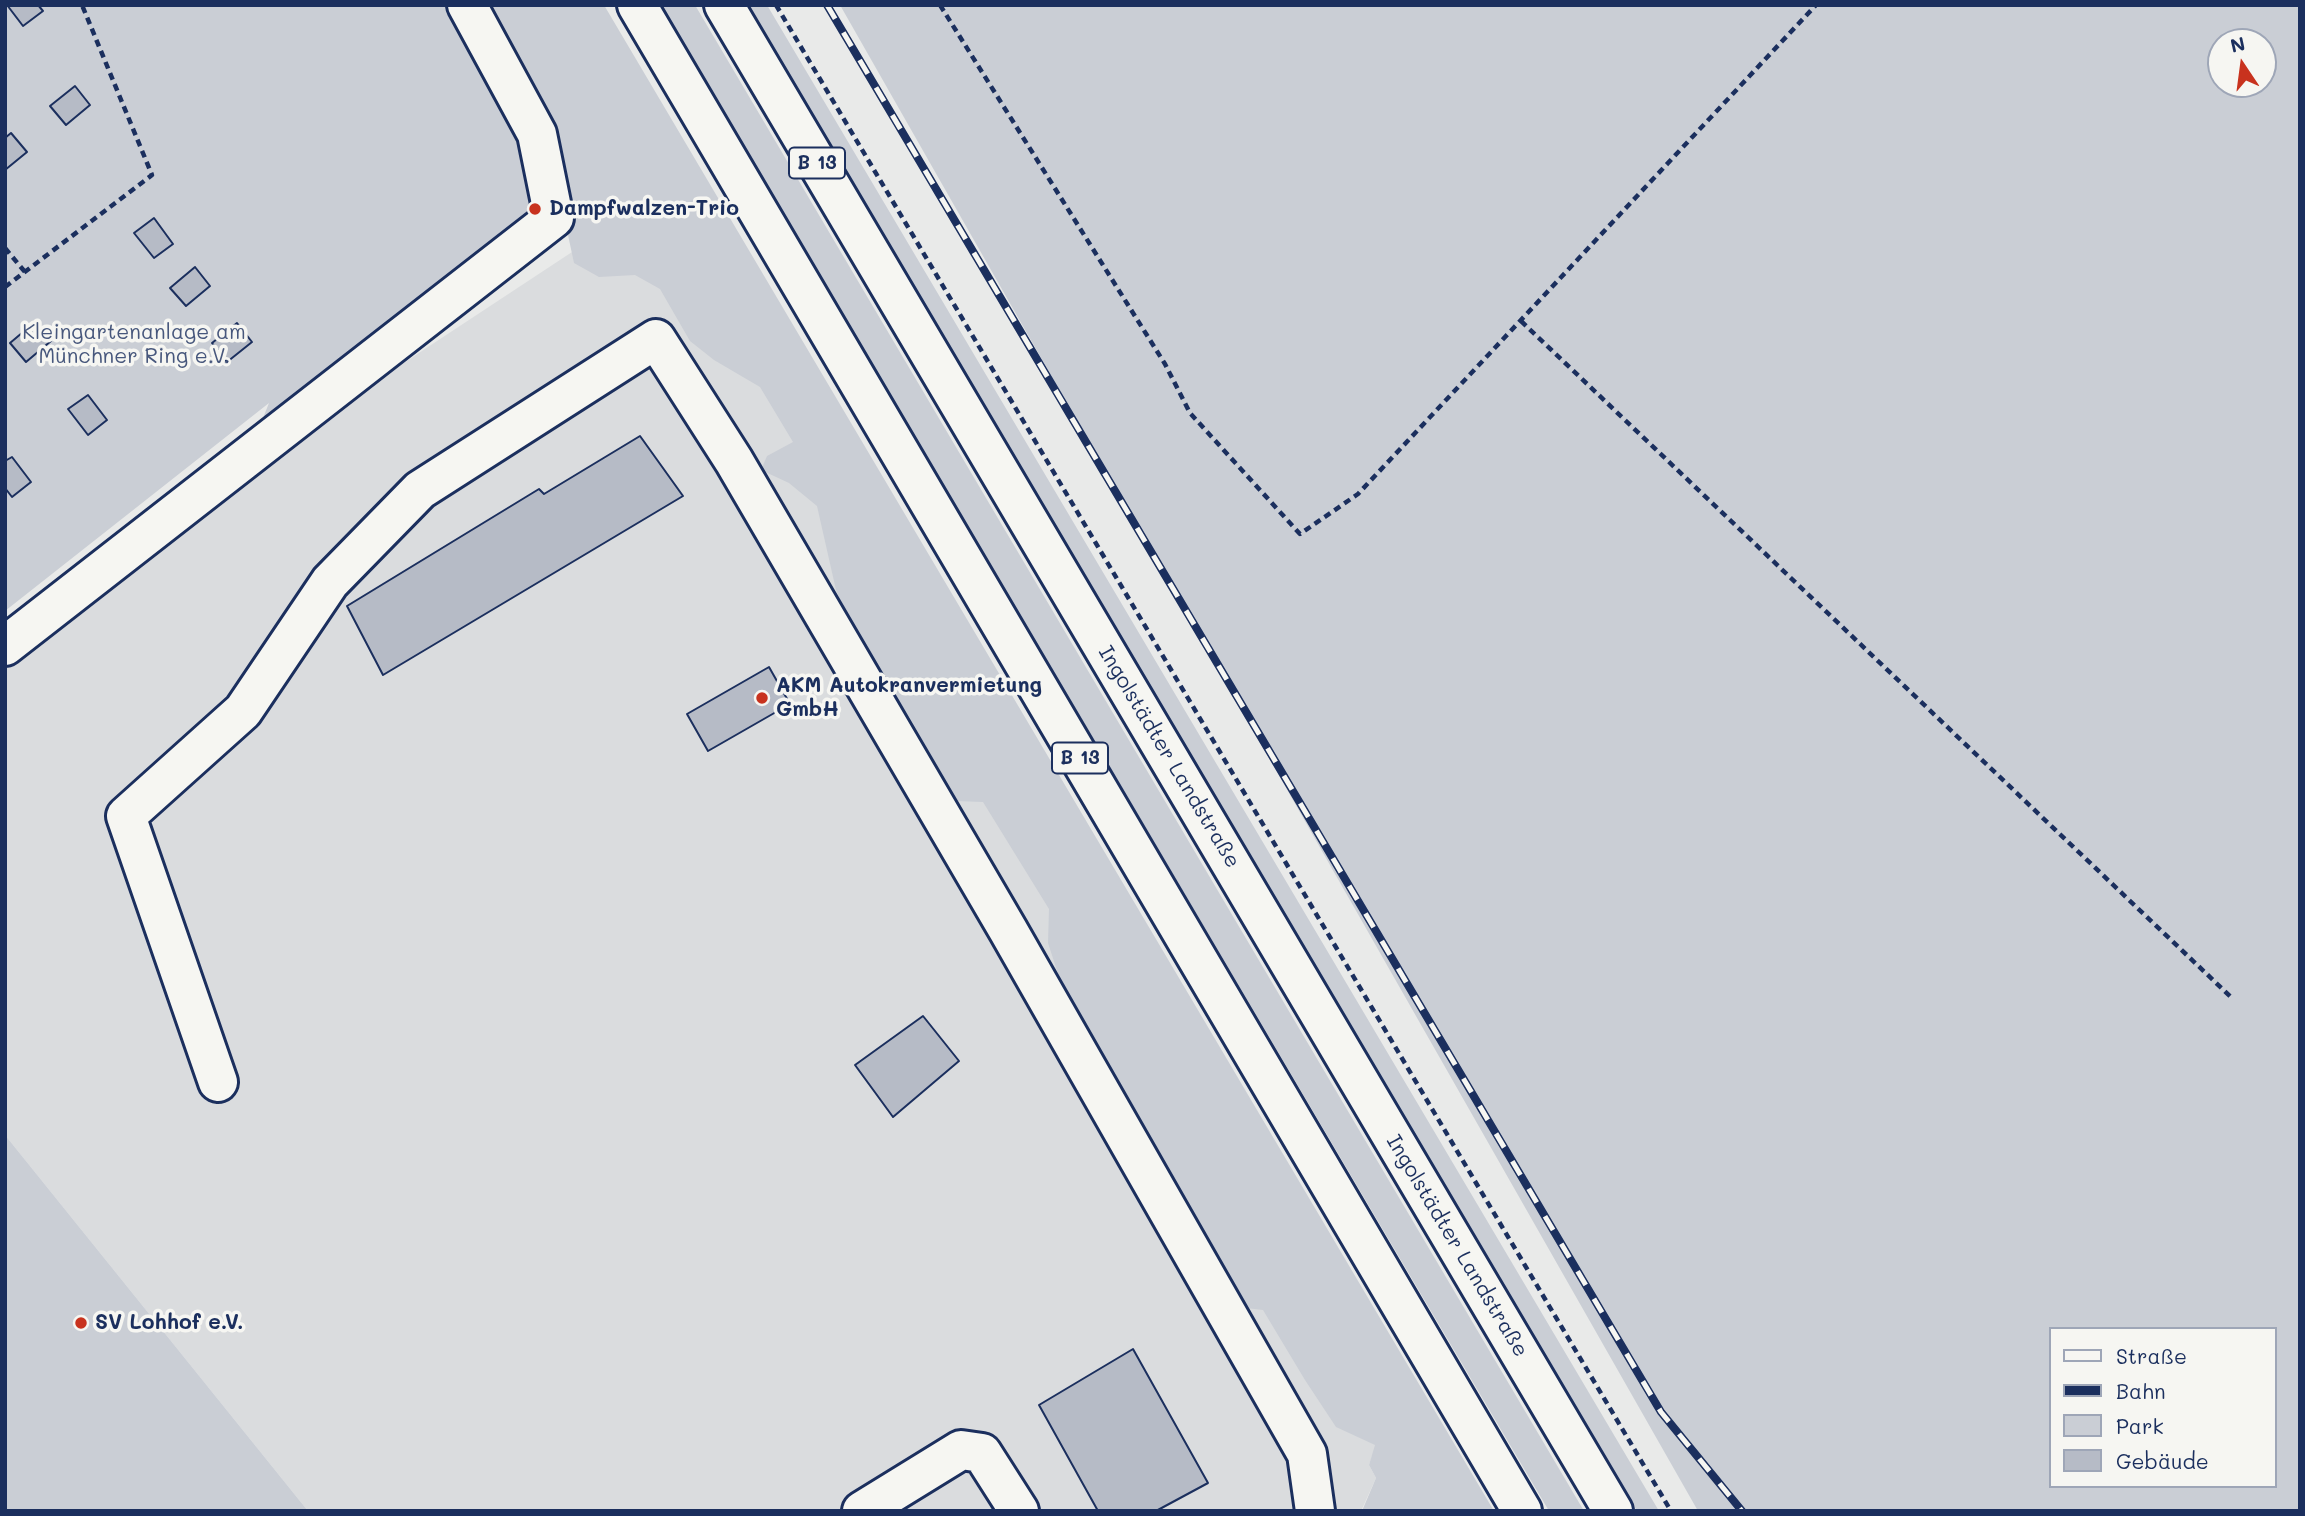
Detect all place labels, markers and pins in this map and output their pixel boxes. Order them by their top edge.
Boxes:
place label: Dampfwalzen-Trio [549,196,739,222]
marker: Dampfwalzen-Trio [527,201,543,217]
place label: AKM Autokranvermietung GmbH [776,673,1042,723]
marker: AKM Autokranvermietung GmbH [754,690,770,706]
place label: SV Lohhof e.V. [95,1310,243,1336]
marker: SV Lohhof e.V. [73,1315,89,1331]

